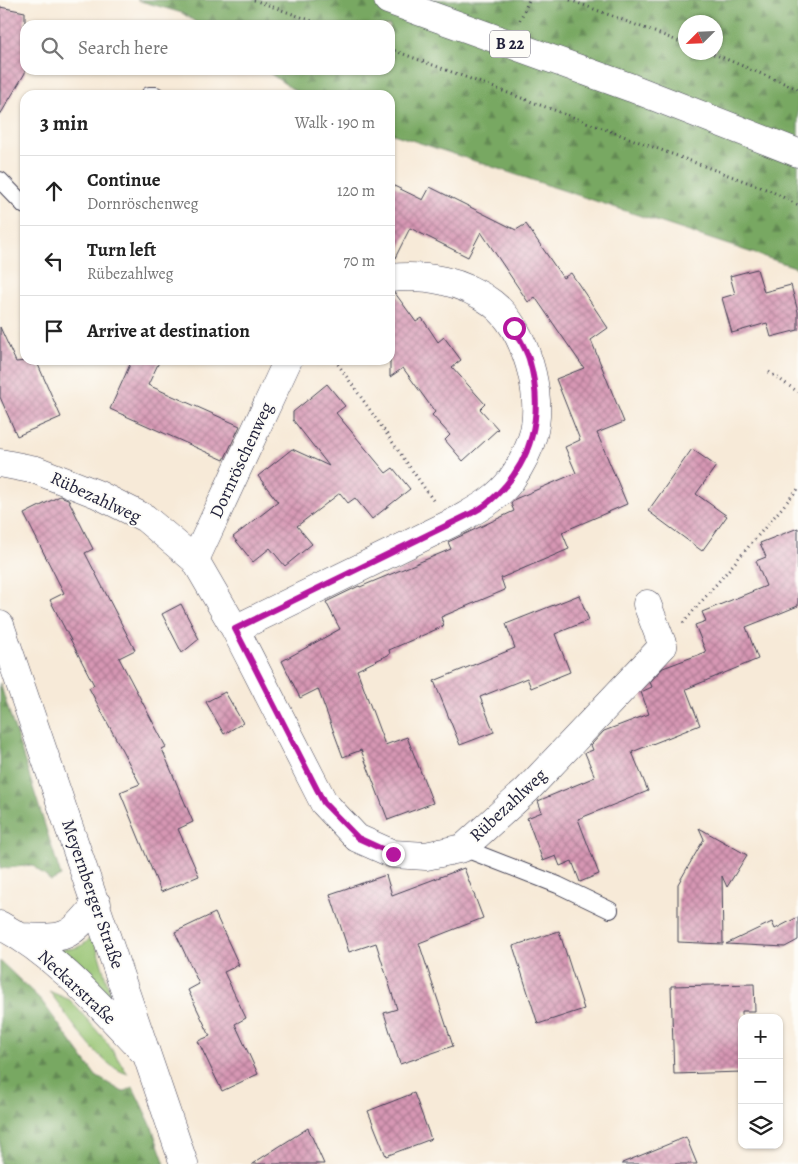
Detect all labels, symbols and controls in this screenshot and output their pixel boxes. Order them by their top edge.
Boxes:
north arrow [678,15,723,60]
search box [20,20,395,75]
road number: B 22 [490,31,530,58]
icon: search [38,34,66,62]
text: Search here [78,35,168,61]
text: 3 min [40,109,88,137]
text: Walk · 190 m [295,112,375,134]
text: Continue [87,167,161,193]
icon: ahead [40,177,68,205]
text: 120 m [337,180,375,202]
text: Dornröschenweg [87,193,199,215]
text: Turn left [87,237,156,263]
icon: left [40,247,68,275]
text: 70 m [343,250,375,272]
text: Rübezahlweg [87,263,174,285]
icon: arrive [40,317,68,345]
route start [503,317,526,340]
text: Arrive at destination [87,318,250,344]
street label: Dornröschenweg [204,398,278,522]
street label: Rübezahlweg [47,466,145,528]
street label: Rübezahlweg [464,763,552,847]
street label: Meyernberger Straße [56,816,130,972]
route end [382,843,405,866]
street label: Neckarstraße [33,944,121,1030]
map controls [738,1014,783,1149]
button: + [738,1014,783,1059]
button: − [738,1059,783,1104]
button: layers [738,1104,783,1149]

